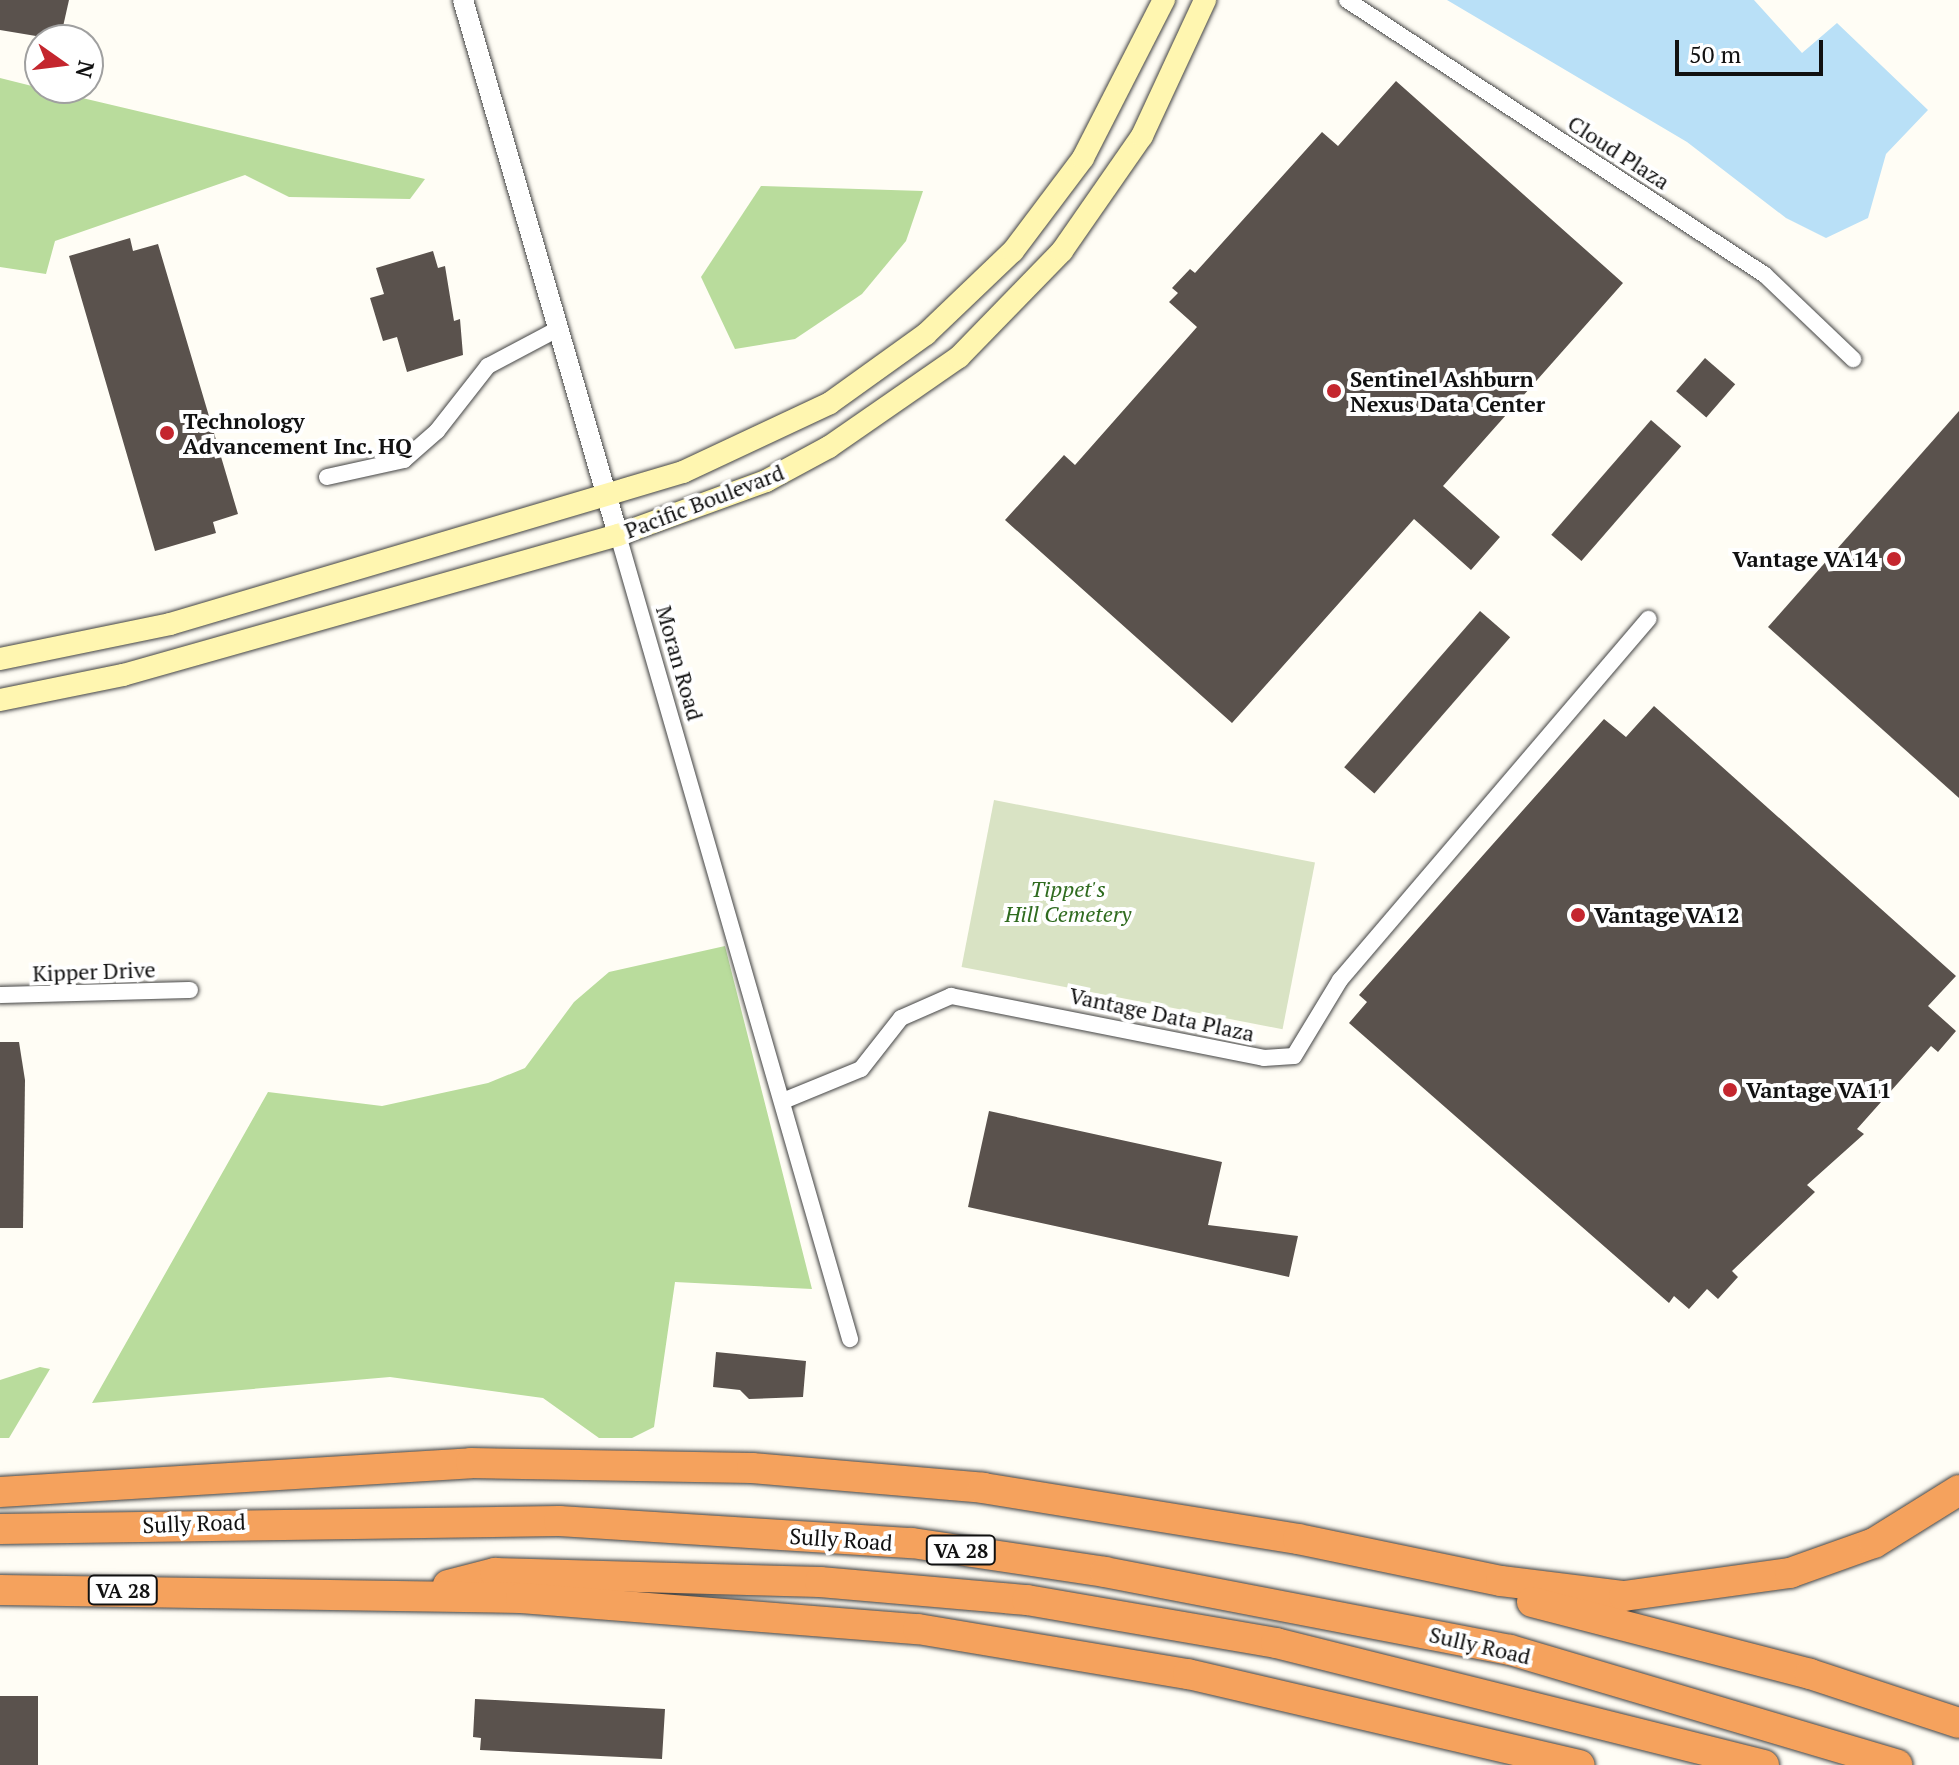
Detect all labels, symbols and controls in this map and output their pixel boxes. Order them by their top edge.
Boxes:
north arrow [24,24,104,104]
scale bar [1679,24,1827,74]
text: 50 m [1689,38,1741,70]
text: N [70,58,102,81]
street label: Cloud Plaza [1563,109,1675,195]
place label: Sentinel Ashburn Nexus Data Center [1350,365,1545,416]
marker: Sentinel Ashburn Nexus Data Center [1325,382,1343,400]
place label: Technology Advancement Inc. HQ [183,407,413,458]
marker: Technology Advancement Inc. HQ [158,424,176,442]
street label: Pacific Boulevard [621,459,787,543]
place label: Vantage VA14 [1732,546,1878,572]
marker: Vantage VA14 [1885,550,1903,568]
street label: Moran Road [651,603,709,723]
park label: Tippet's Hill Cemetery [1005,875,1131,926]
place label: Vantage VA12 [1594,902,1740,928]
marker: Vantage VA12 [1569,906,1587,924]
street label: Kipper Drive [32,956,156,986]
street label: Vantage Data Plaza [1067,981,1257,1047]
place label: Vantage VA11 [1746,1077,1892,1103]
marker: Vantage VA11 [1721,1081,1739,1099]
street label: Sully Road [142,1508,246,1538]
street label: Sully Road [789,1522,893,1556]
road number: VA 28 [925,1534,997,1566]
road number: VA 28 [87,1574,159,1606]
street label: Sully Road [1427,1621,1533,1669]

